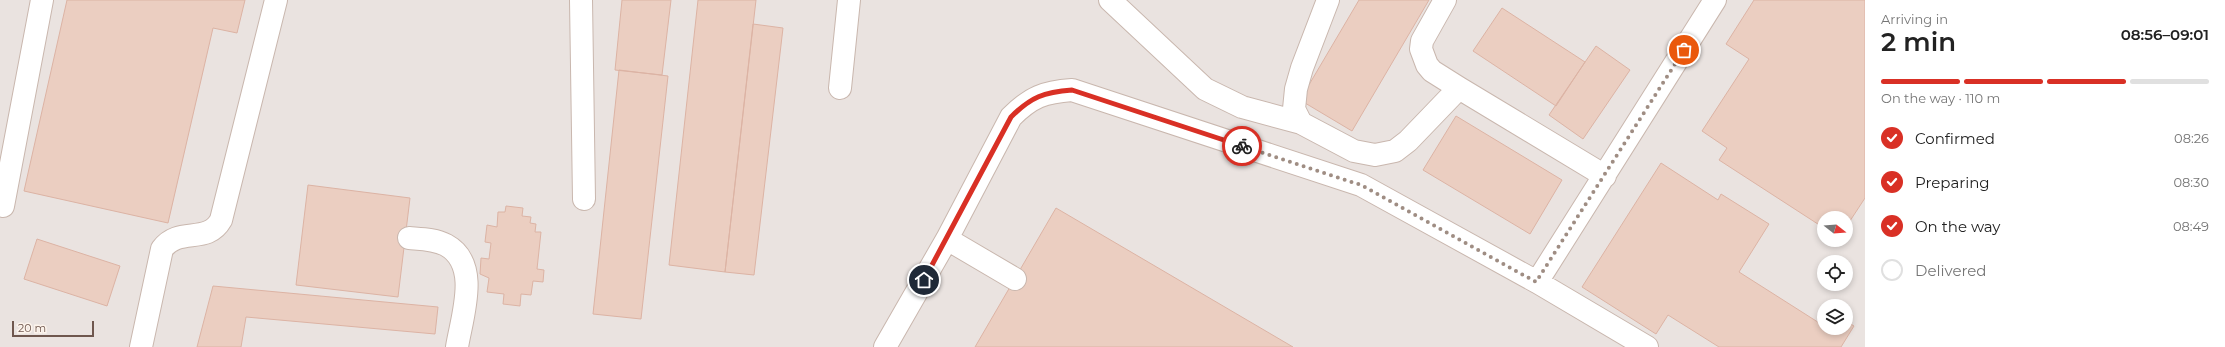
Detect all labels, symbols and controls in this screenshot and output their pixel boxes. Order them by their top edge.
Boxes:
text: Arriving in [1881,11,1948,27]
text: 08:56–09:01 [2121,25,2209,44]
text: 2 min [1881,26,1956,58]
pin [1667,33,1701,67]
icon: bag [1673,39,1695,61]
text: On the way · 110 m [1881,90,2000,106]
courier [1222,126,1262,166]
icon: check [1881,127,1903,149]
text: Confirmed [1915,129,1995,148]
text: 08:26 [2174,130,2209,146]
icon: bike [1231,135,1253,157]
icon: check [1881,171,1903,193]
text: Preparing [1915,173,1990,192]
text: 08:30 [2173,174,2209,190]
north arrow [1817,211,1853,247]
map controls [1817,211,1853,335]
icon: check [1881,215,1903,237]
text: On the way [1915,217,2000,236]
text: 08:49 [2173,218,2209,234]
button: locate [1817,255,1853,291]
text: Delivered [1915,261,1987,280]
pin [907,263,941,297]
icon: home [913,269,935,291]
button: layers [1817,299,1853,335]
scale bar [12,319,94,338]
text: 20 m [18,321,46,335]

